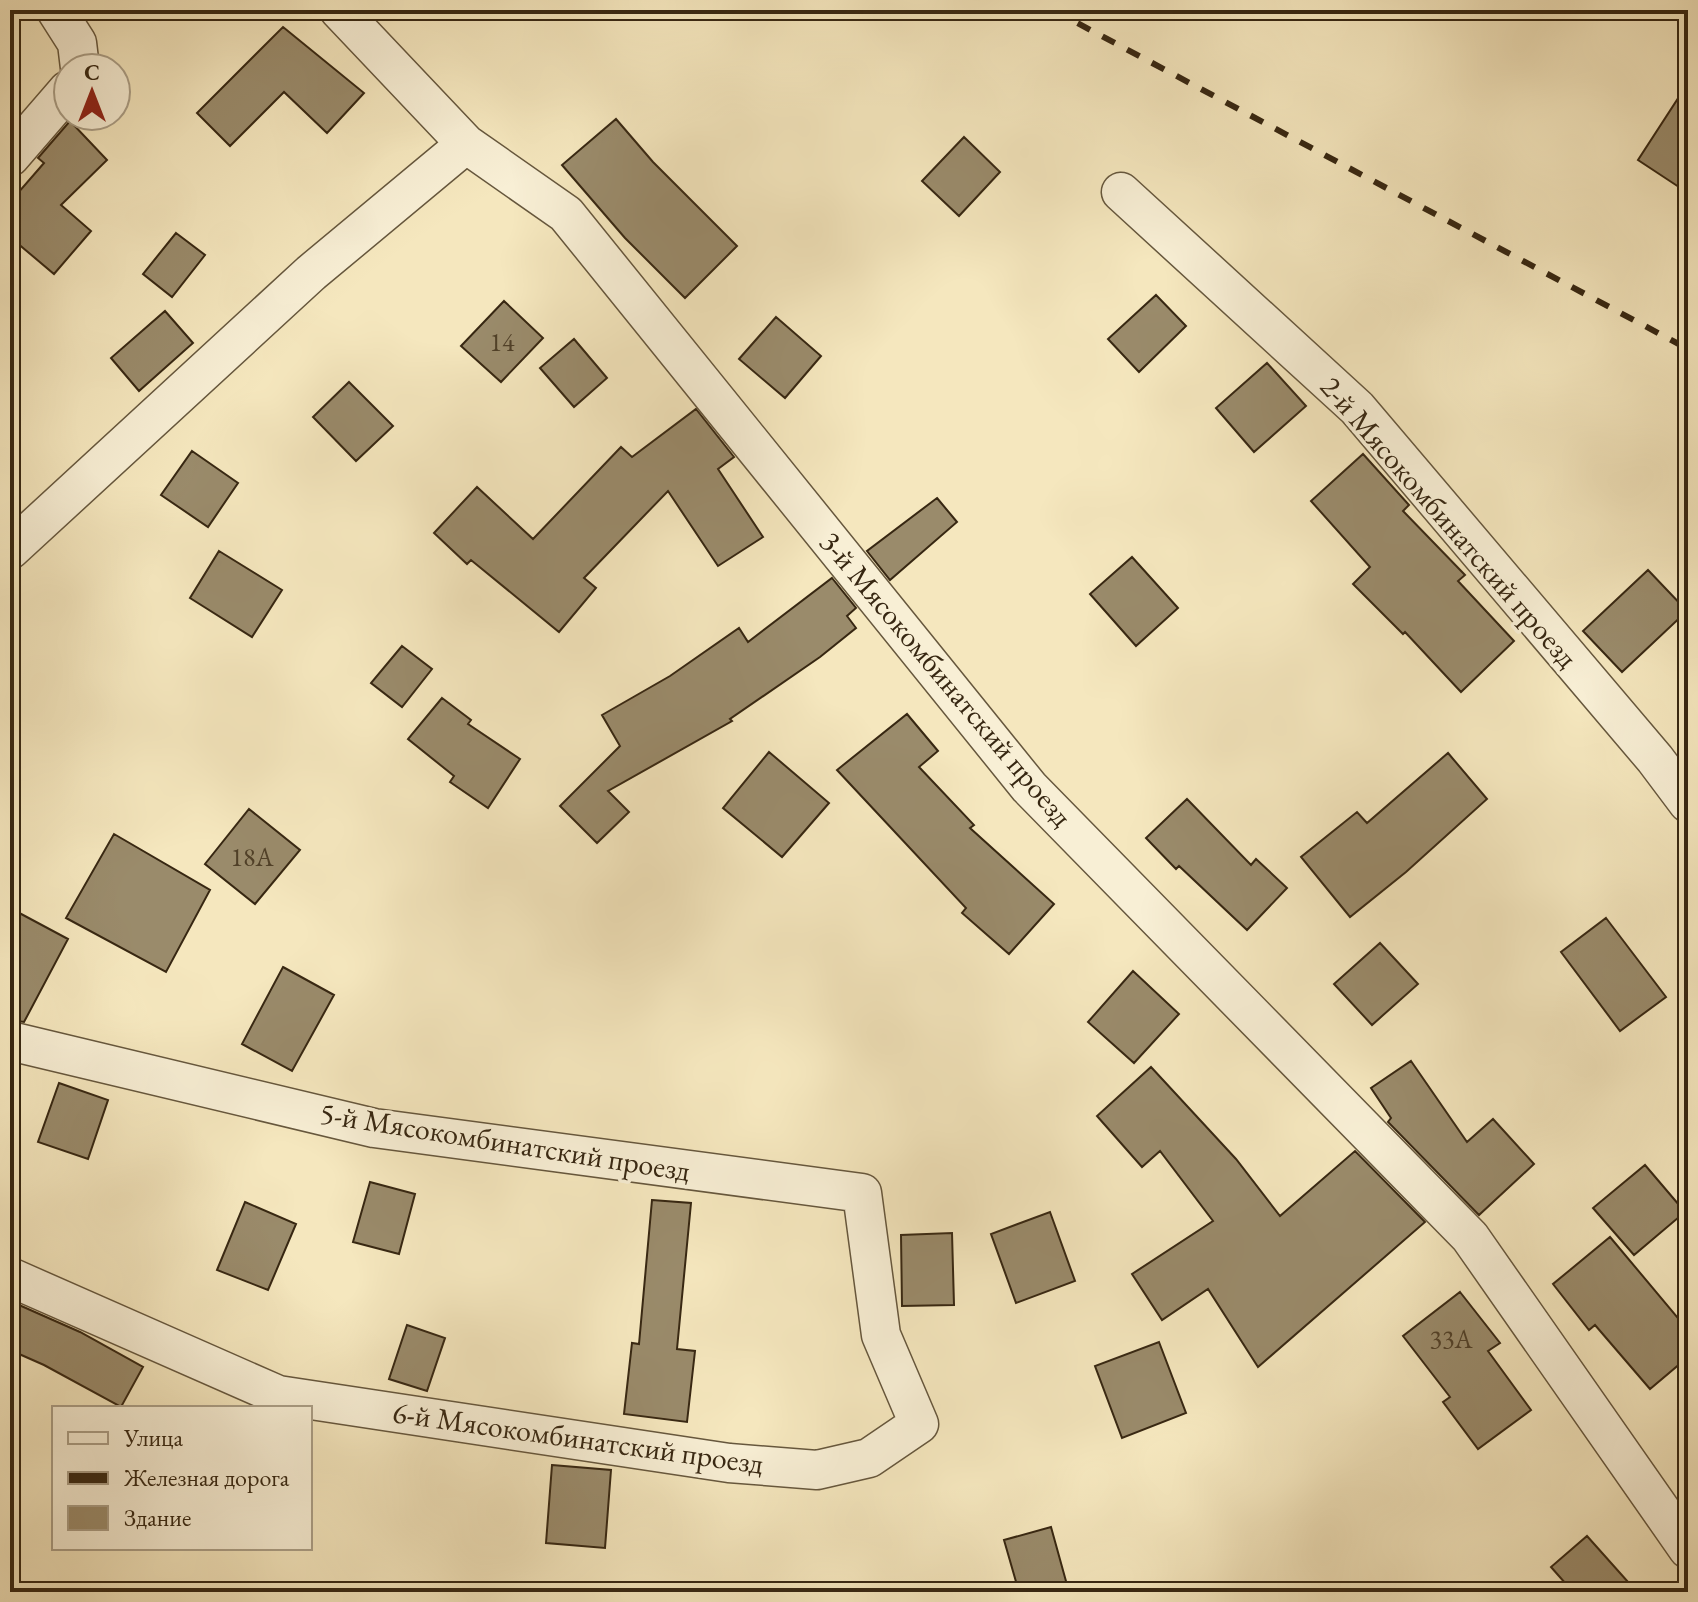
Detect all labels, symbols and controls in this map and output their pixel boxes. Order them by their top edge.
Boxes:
north arrow [52,52,132,132]
text: С [84,58,100,87]
house number: 14 [490,325,515,359]
street label: 2-й Мясокомбинатский проезд [1312,368,1587,676]
street label: 3-й Мясокомбинатский проезд [811,523,1082,835]
house number: 18А [231,840,274,874]
street label: 5-й Мясокомбинатский проезд [317,1093,693,1190]
house number: 33А [1430,1322,1473,1356]
street label: 6-й Мясокомбинатский проезд [390,1392,766,1483]
legend [52,1406,312,1550]
text: Улица [123,1422,183,1453]
text: Железная дорога [123,1462,290,1493]
text: Здание [124,1502,191,1533]

